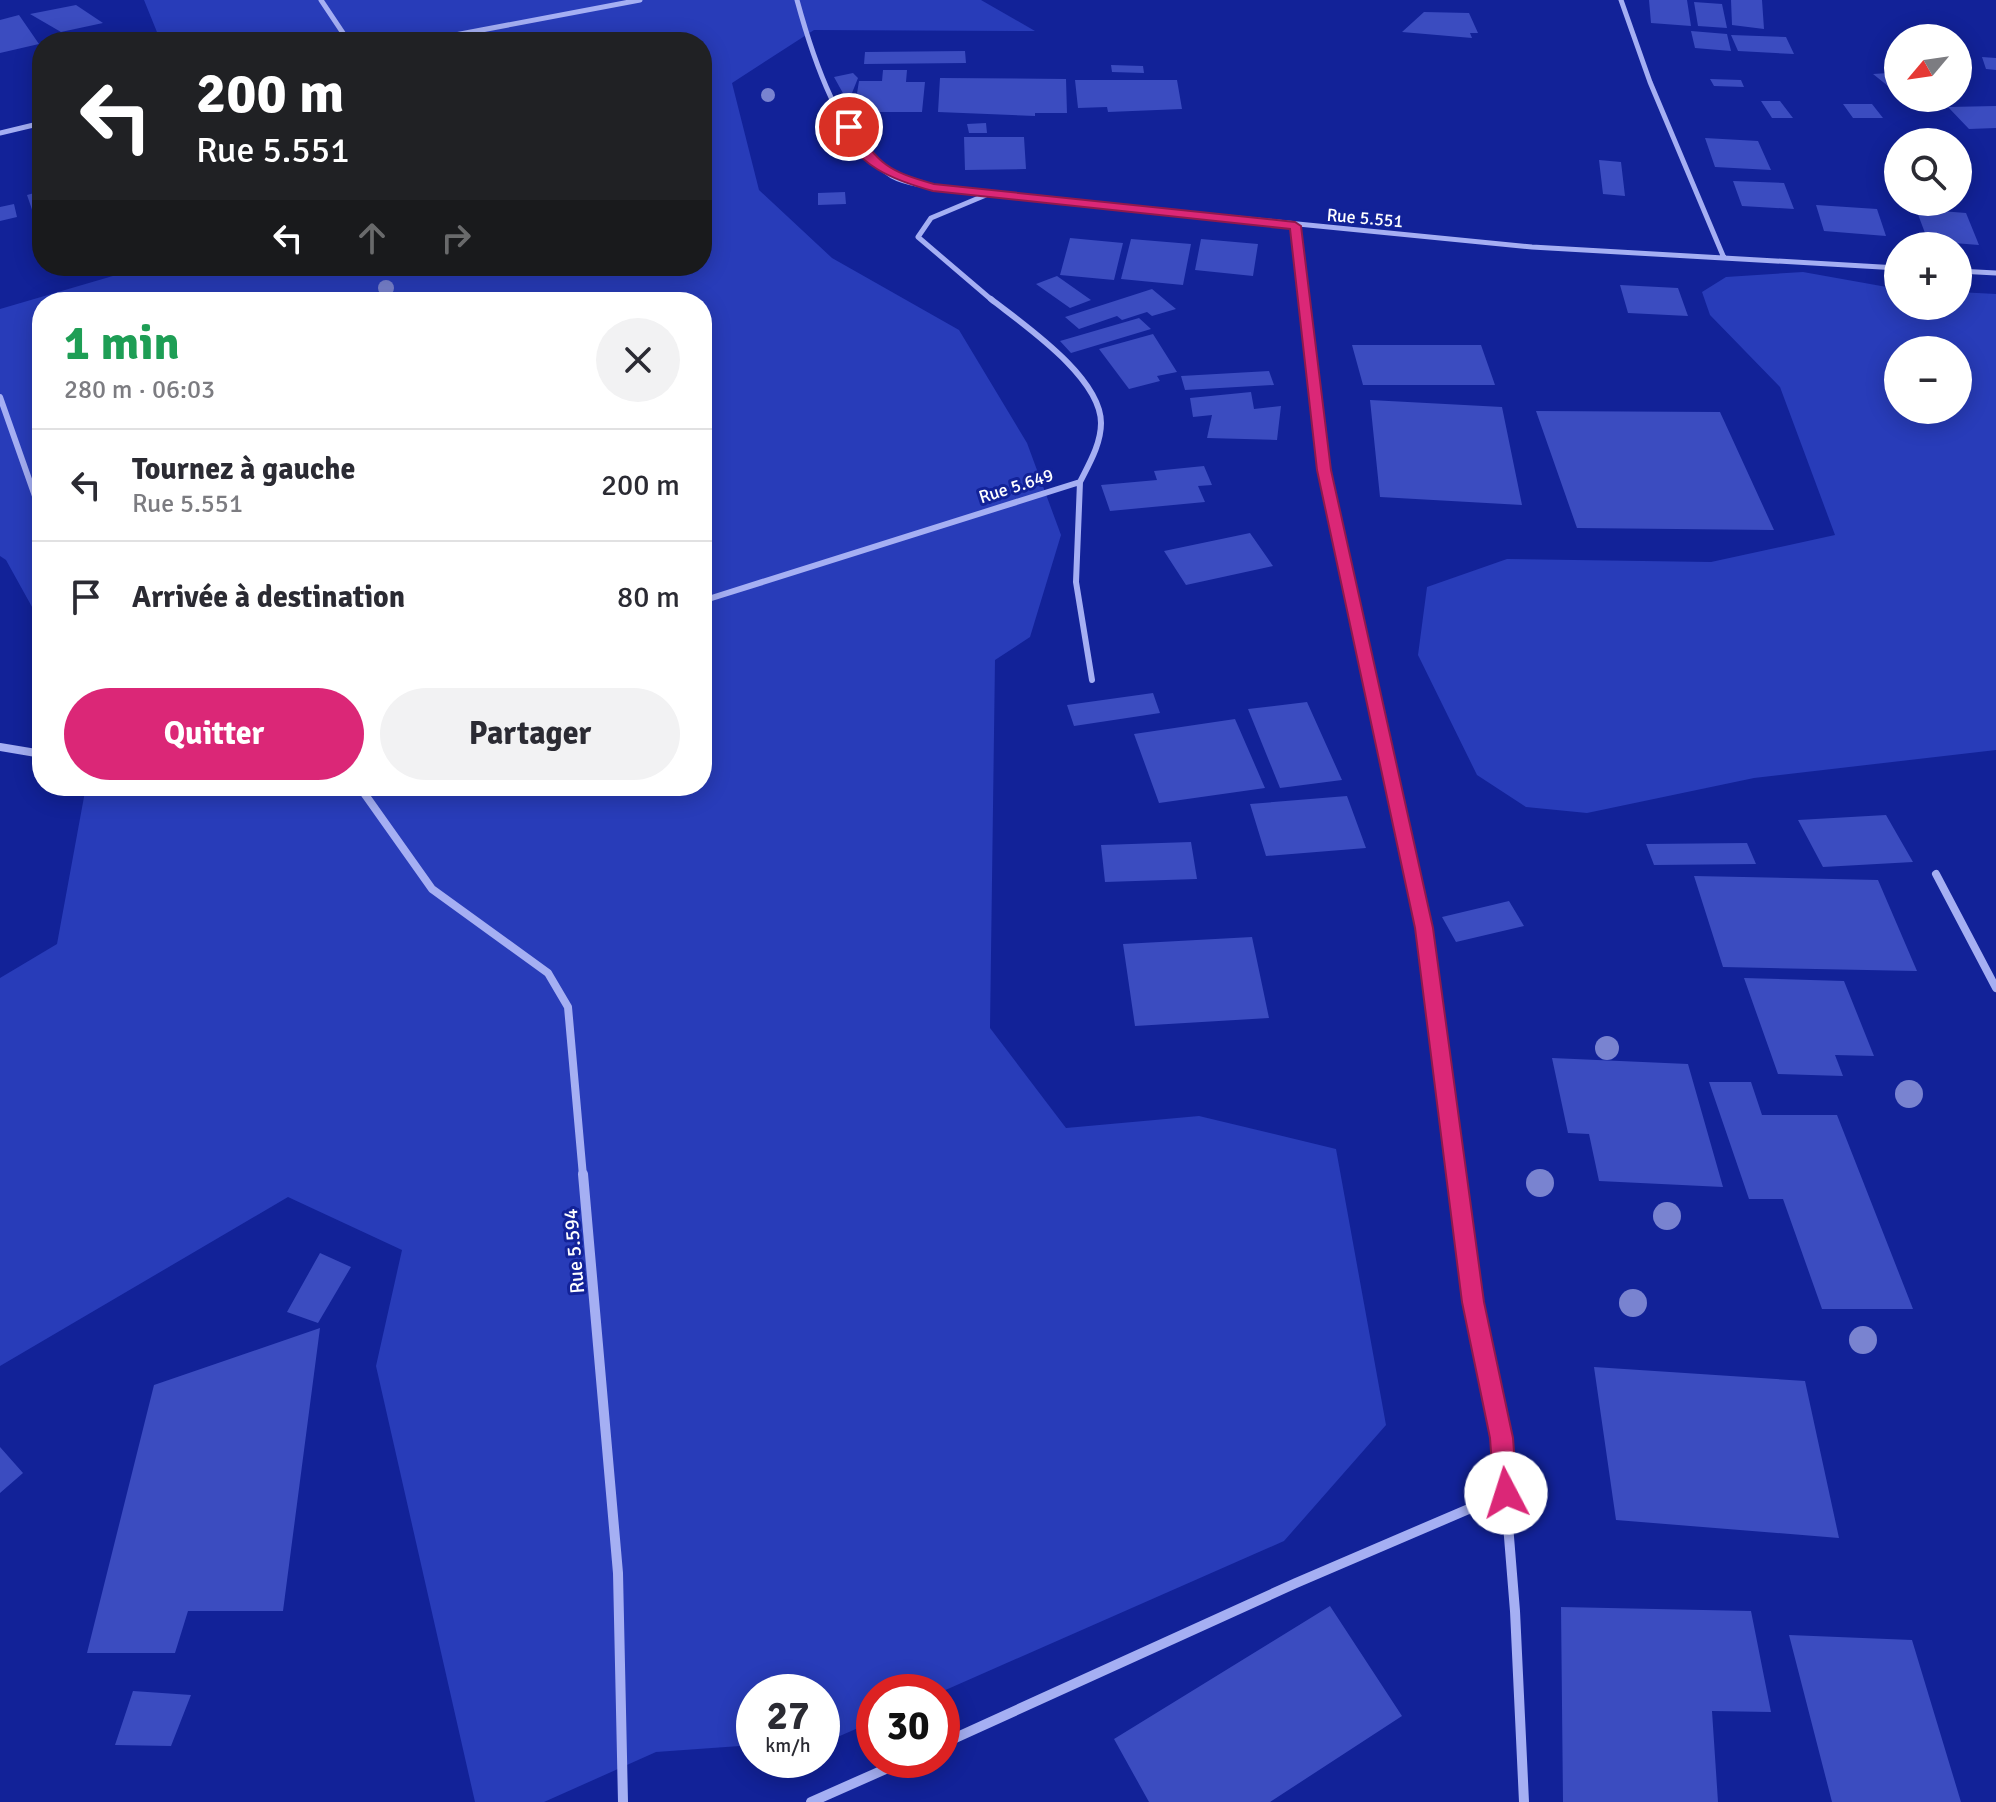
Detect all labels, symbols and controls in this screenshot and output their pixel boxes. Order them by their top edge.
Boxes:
north arrow [1884,24,1972,112]
map controls [1884,24,1972,424]
text: 200 m [196,59,344,128]
icon: left [64,64,168,168]
pin [815,93,883,161]
icon: arrive [827,105,871,149]
text: Rue 5.551 [196,128,350,173]
button: search [1884,128,1972,216]
street label: Rue 5.551 [1326,204,1404,232]
icon: left [266,216,310,260]
icon: ahead [350,216,394,260]
icon: right [434,216,478,260]
button: + [1884,232,1972,320]
text: 1 min [64,314,180,373]
button: close [596,318,680,402]
button: − [1884,336,1972,424]
text: 280 m · 06:03 [64,374,215,406]
text: Tournez à gauche [132,451,355,488]
icon: left [64,463,108,507]
street label: Rue 5.649 [976,464,1056,508]
text: 200 m [601,467,680,504]
text: Rue 5.551 [132,488,243,520]
icon: arrive [64,575,108,619]
text: Arrivée à destination [132,579,405,616]
text: 80 m [617,579,680,616]
button: Quitter [64,688,364,780]
button: Partager [380,688,680,780]
street label: Rue 5.594 [558,1207,590,1295]
position arrow [1464,1451,1548,1535]
speed limit sign: 30 [856,1674,960,1778]
text: 27 [766,1691,810,1741]
text: km/h [765,1733,811,1758]

